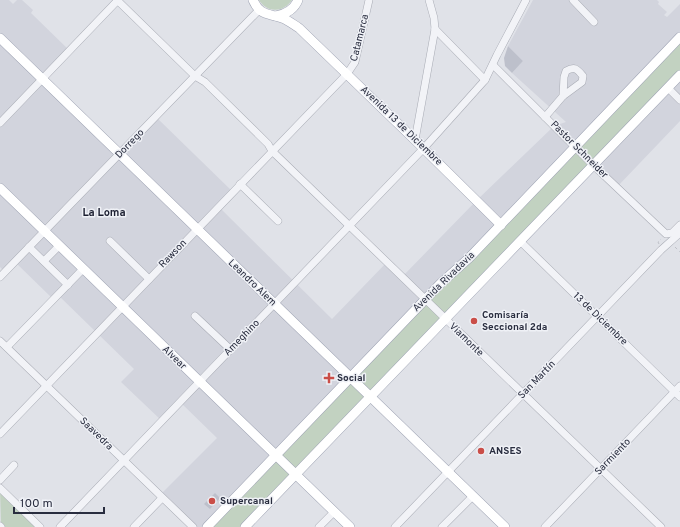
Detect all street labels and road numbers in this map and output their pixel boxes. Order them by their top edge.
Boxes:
street label: Catamarca [348,13,372,63]
street label: Avenida 13 de Diciembre [357,83,445,169]
street label: Pastor Schneider [547,118,611,182]
street label: Dorrego [113,126,148,162]
street label: Rawson [156,237,190,271]
street label: Avenida Rivadavia [410,249,478,315]
street label: Leandro Alem [225,257,279,309]
street label: 13 de Diciembre [570,290,630,348]
street label: Ameghino [221,317,263,359]
street label: Viamonte [446,320,486,360]
street label: Alvear [159,343,189,373]
street label: San Martín [515,358,559,402]
street label: Saavedra [76,415,116,453]
street label: Sarmiento [592,435,634,478]

